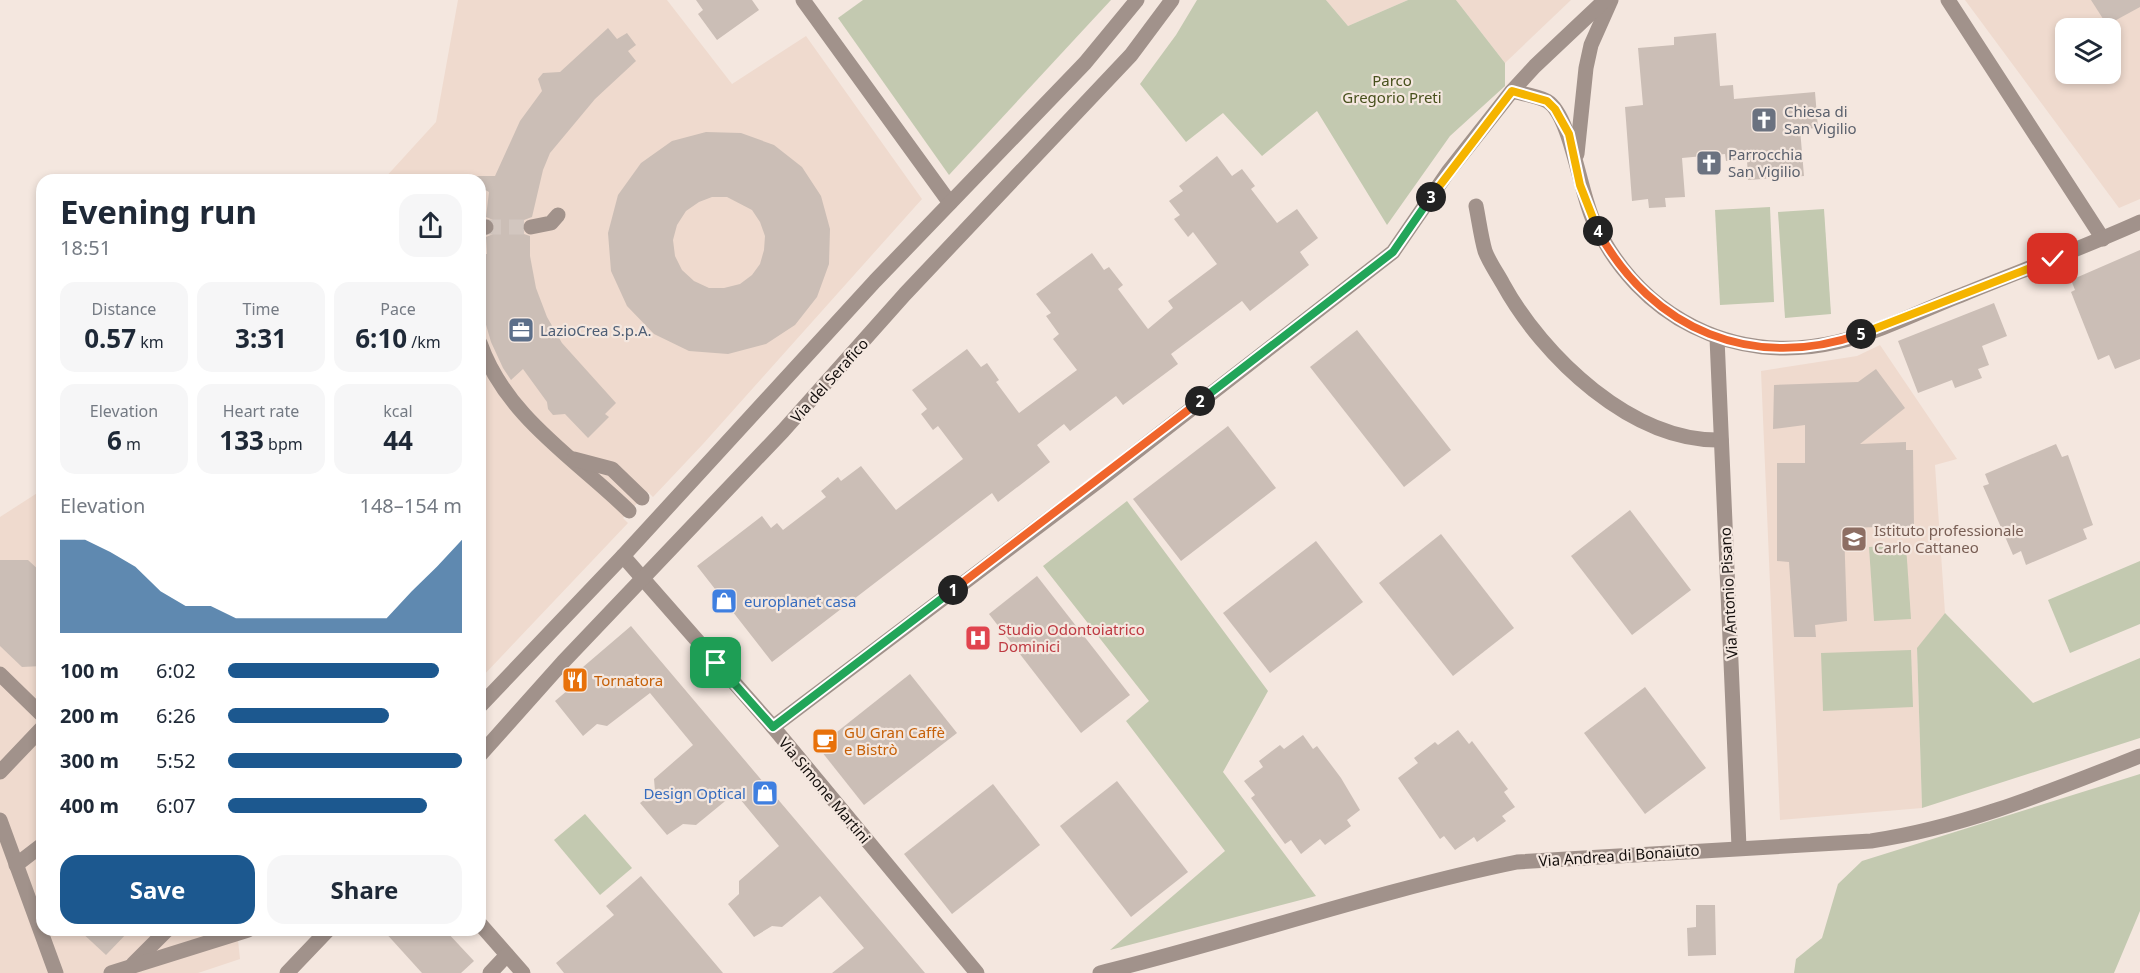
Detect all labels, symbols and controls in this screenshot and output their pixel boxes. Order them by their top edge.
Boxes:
map controls [2055,18,2121,84]
button: layers [2055,18,2121,84]
park label: Parco Gregorio Preti [1342,70,1442,107]
place label: Chiesa di San Vigilio [1784,101,1857,138]
church icon: Chiesa di San Vigilio [1749,105,1779,135]
place label: Parrocchia San Vigilio [1728,144,1803,181]
church icon: Parrocchia San Vigilio [1694,148,1724,178]
pin: 3 [1416,182,1446,212]
text: 3 [1426,186,1436,208]
text: Evening run [60,189,257,234]
button: share [399,194,462,257]
pin: 4 [1583,216,1613,246]
text: 4 [1593,220,1603,242]
pin [2027,233,2078,284]
text: 18:51 [60,234,111,261]
icon: check [2036,242,2069,275]
text: Distance [92,298,156,320]
text: Time [242,298,280,320]
text: Pace [380,298,416,320]
office icon: LazioCrea S.p.A. [506,315,536,345]
pin: 5 [1846,319,1876,349]
text: 0.57 [84,320,136,356]
text: 3:31 [235,320,287,356]
text: 6:10 [355,320,407,356]
place label: LazioCrea S.p.A. [540,320,652,340]
text: 5 [1856,323,1866,345]
text: km [136,331,164,353]
text: /km [407,331,441,353]
street label: Via del Serafico [786,334,872,426]
pin: 2 [1185,386,1215,416]
text: 2 [1195,390,1205,412]
text: Elevation [90,400,158,422]
text: Heart rate [223,400,299,422]
text: kcal [383,400,413,422]
text: 6 [107,422,122,458]
text: 133 [219,422,264,458]
text: 44 [383,422,413,458]
text: m [122,433,141,455]
text: bpm [264,433,303,455]
text: Elevation [60,492,145,519]
text: 148–154 m [359,492,462,519]
place label: Istituto professionale Carlo Cattaneo [1874,520,2024,557]
school or university icon: Istituto professionale Carlo Cattaneo [1839,524,1869,554]
street label: Via Antonio Pisano [1715,527,1741,659]
pin: 1 [938,575,968,605]
text: 1 [948,579,958,601]
shop icon: europlanet casa [709,586,739,616]
place label: europlanet casa [744,591,856,611]
place label: Studio Odontoiatrico Dominici [998,619,1145,656]
hospital icon: Studio Odontoiatrico Dominici [963,623,993,653]
pin [690,637,741,688]
icon: arrive [699,646,732,679]
text: 100 m [60,657,119,684]
text: 6:02 [156,657,196,684]
restaurant icon: Tornatora [560,665,590,695]
place label: Tornatora [594,670,663,690]
text: 200 m [60,702,119,729]
text: 6:26 [156,702,196,729]
place label: GU Gran Caffè e Bistrò [844,722,945,759]
cafe icon: GU Gran Caffè e Bistrò [810,726,840,756]
street label: Via Simone Martini [775,733,875,847]
text: 300 m [60,747,119,774]
text: 5:52 [156,747,196,774]
shop icon: Design Optical [750,778,780,808]
place label: Design Optical [643,783,746,803]
text: 400 m [60,792,119,819]
text: 6:07 [156,792,196,819]
street label: Via Andrea di Bonaiuto [1538,839,1700,871]
button: Save [60,855,255,924]
button: Share [267,855,462,924]

